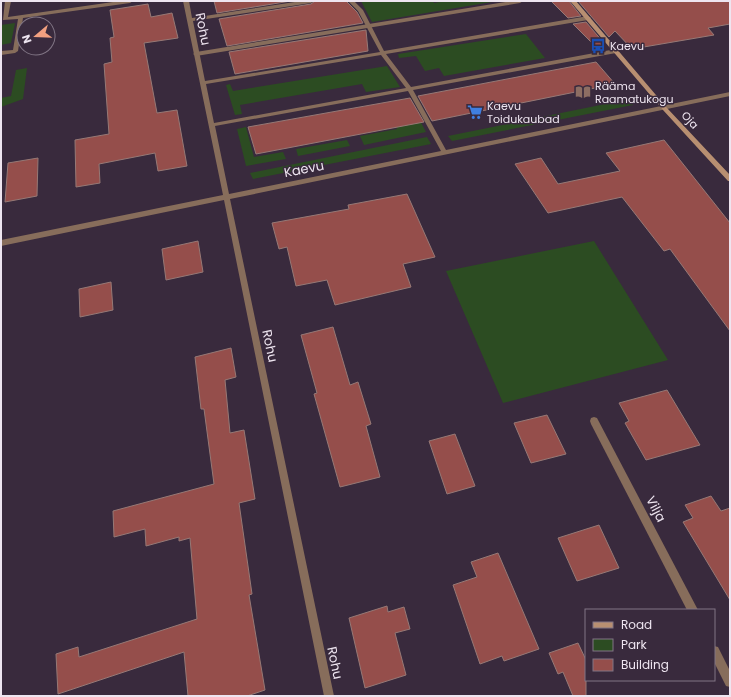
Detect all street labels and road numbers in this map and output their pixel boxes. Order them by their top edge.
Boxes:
street label: Rohu [191,11,215,47]
street label: Oja [678,108,702,132]
street label: Kaevu [282,156,326,182]
street label: Rohu [257,328,283,364]
street label: Vilja [641,493,671,525]
street label: Rohu [322,645,348,681]

